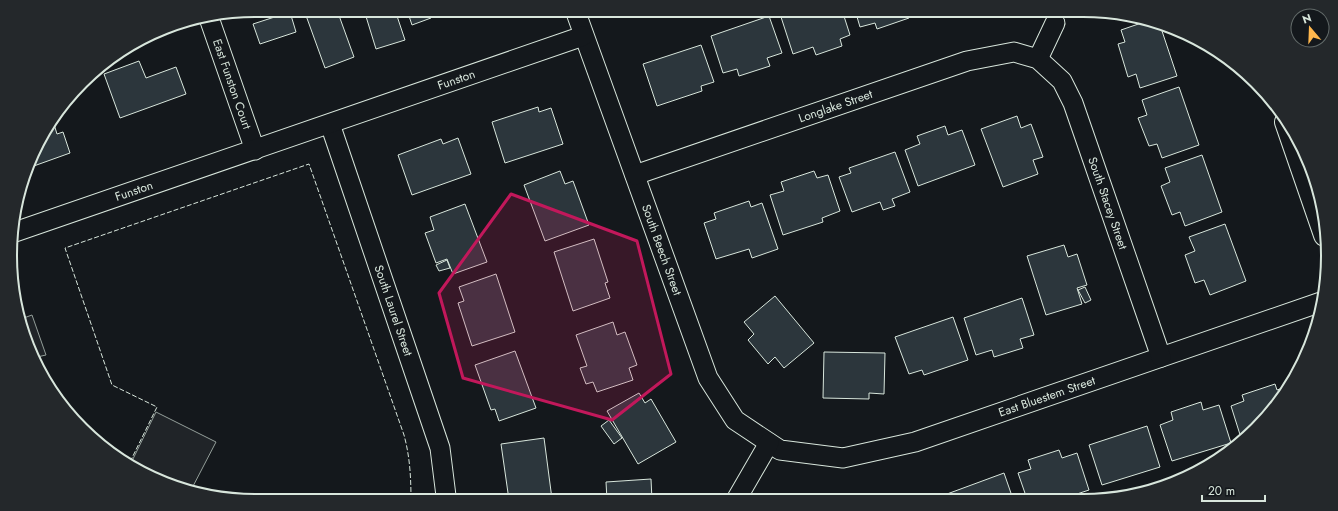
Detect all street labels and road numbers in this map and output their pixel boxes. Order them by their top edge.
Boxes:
street label: East Funston Court [208,37,256,132]
street label: Funston [435,65,478,95]
street label: Longlake Street [796,85,875,127]
street label: South Stacey Street [1083,154,1132,252]
street label: Funston [113,176,155,206]
street label: South Beech Street [637,202,686,298]
street label: South Laurel Street [370,263,417,358]
street label: East Bluestem Street [996,371,1098,422]

